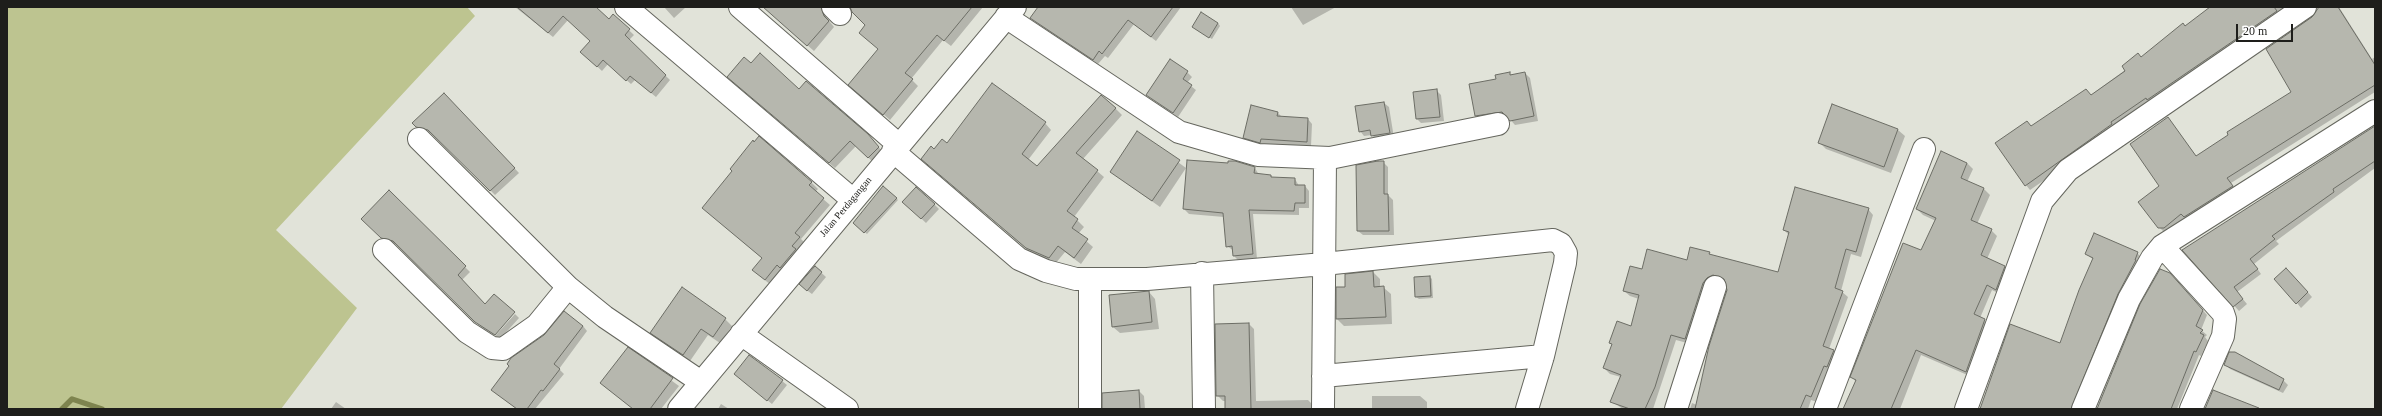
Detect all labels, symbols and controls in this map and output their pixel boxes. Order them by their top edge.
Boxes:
scale bar [2238,16,2295,42]
text: 20 m [2243,24,2267,38]
street label: Jalan Perdagangan [817,175,875,239]

